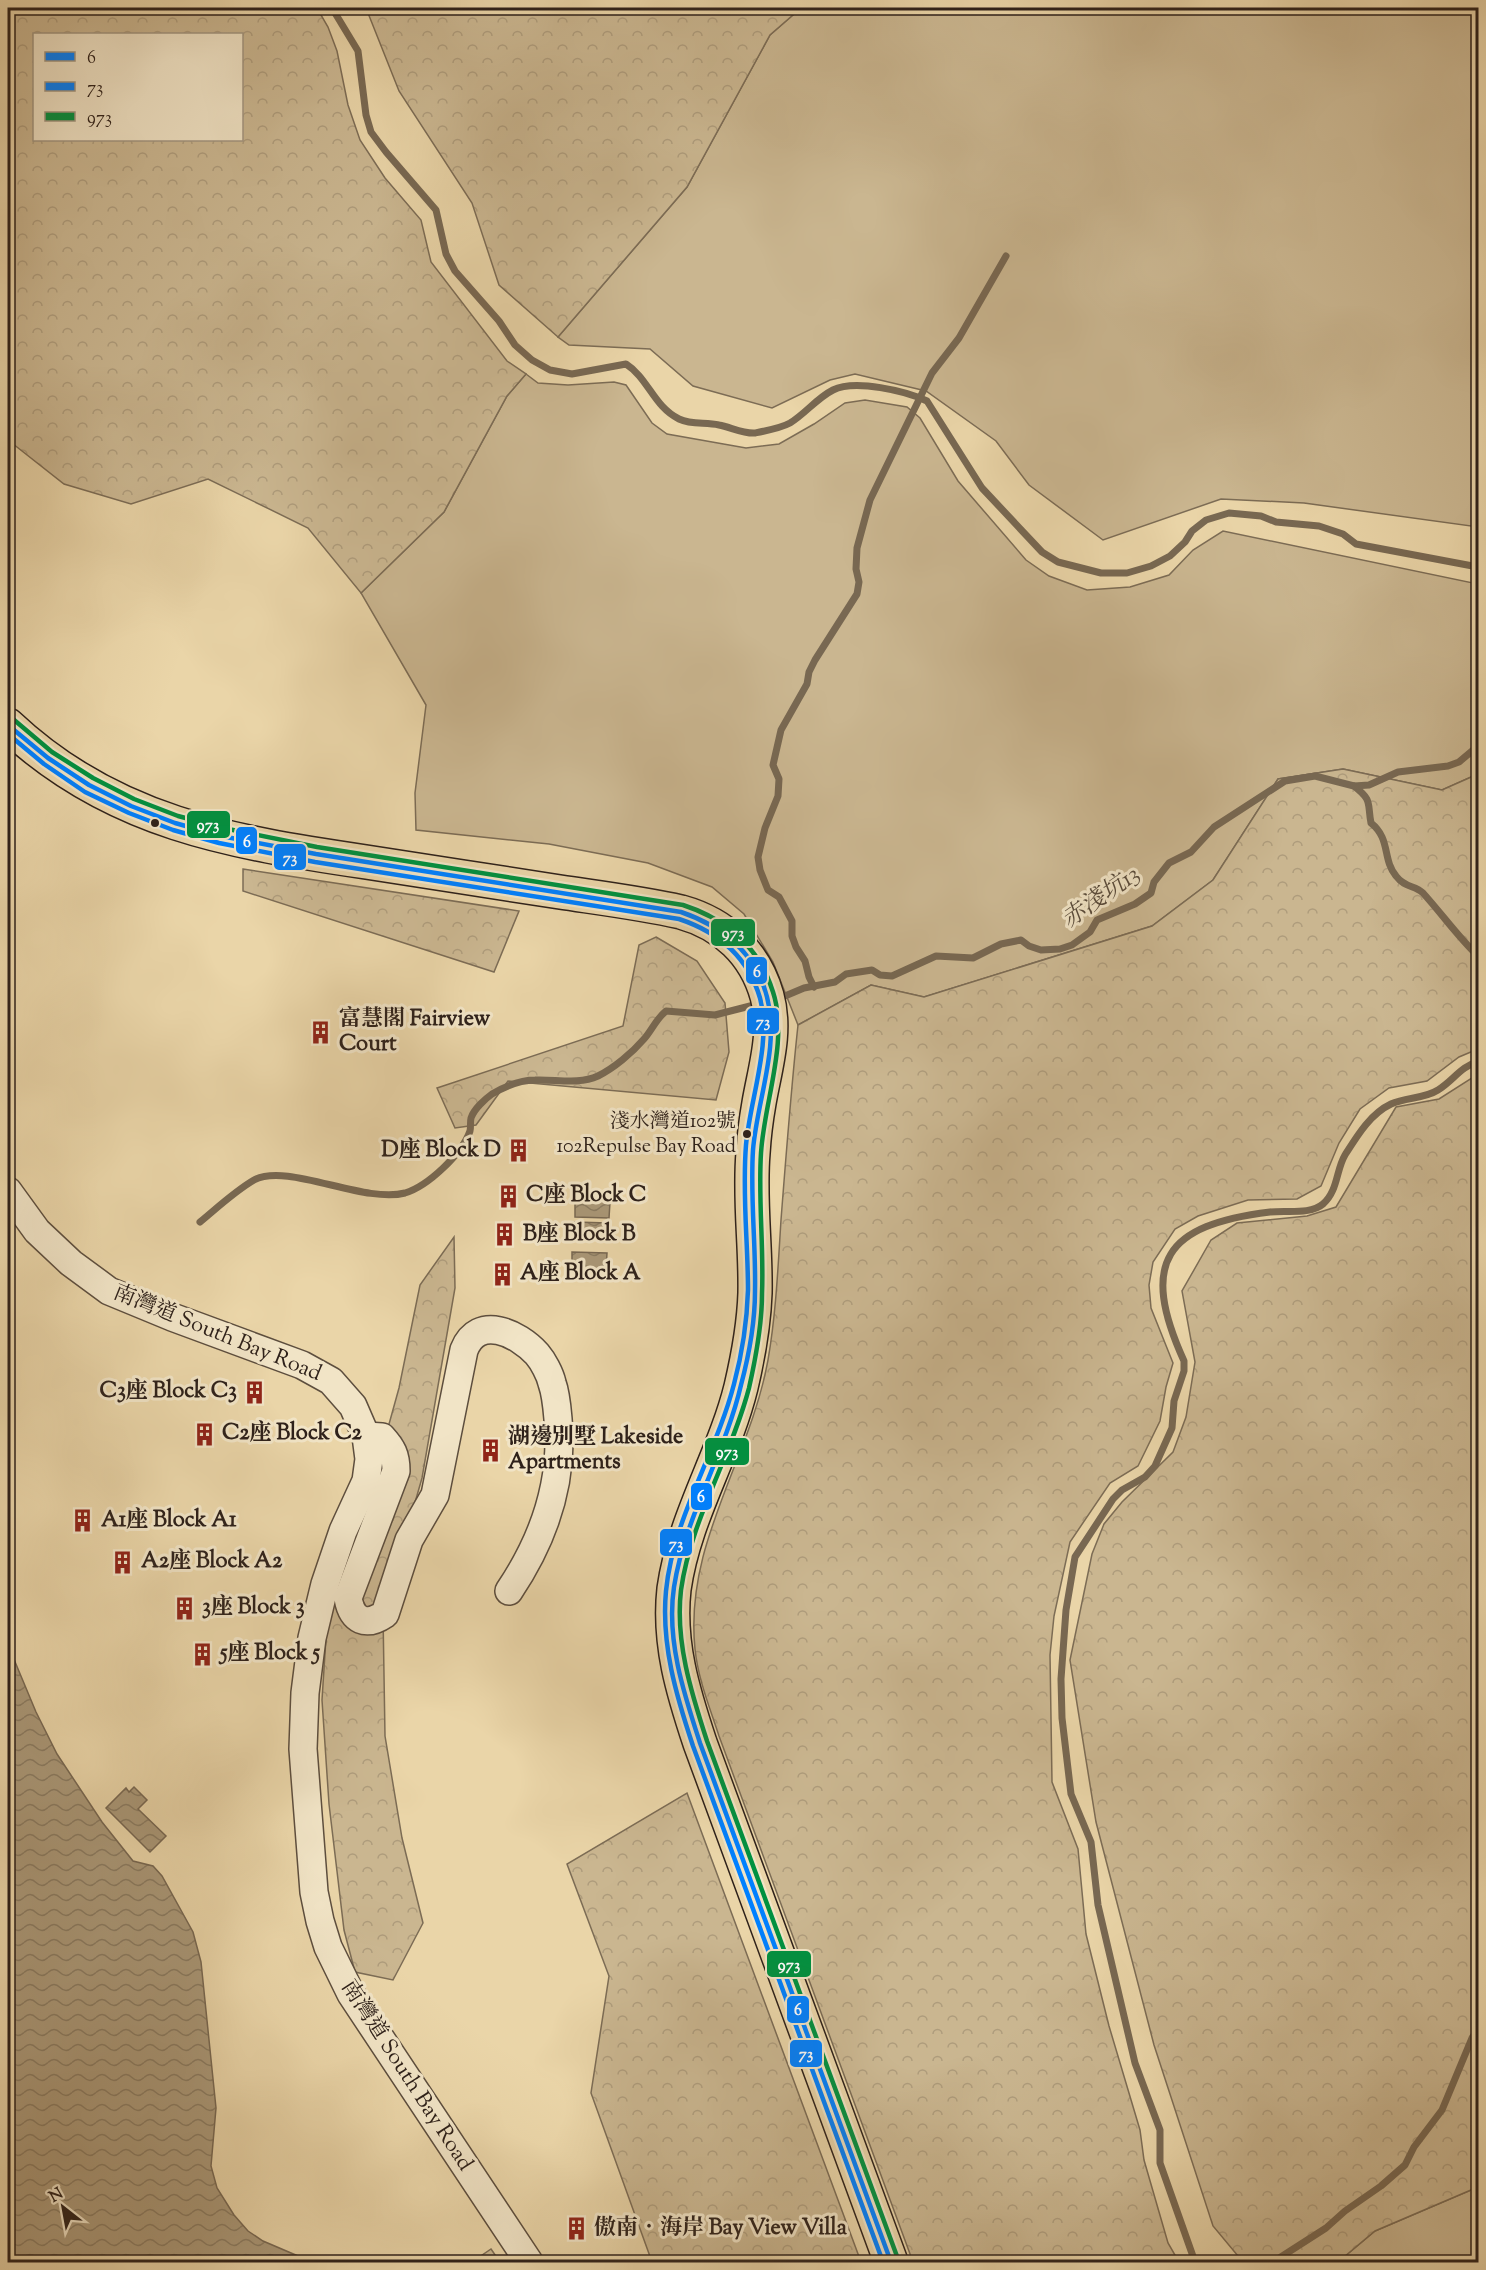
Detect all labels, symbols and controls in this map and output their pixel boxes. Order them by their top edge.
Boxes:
legend [33,33,243,141]
text: 6 [87,46,96,72]
text: 73 [87,76,103,102]
text: 973 [87,106,112,132]
line badge: 973 [186,810,231,839]
text: 973 [197,815,220,838]
unlabelled marker [149,817,161,829]
line badge: 6 [235,826,258,855]
text: 6 [243,832,251,855]
line badge: 73 [273,843,307,871]
text: 73 [283,848,298,871]
water label: 赤淺坑13 [1055,859,1147,937]
line badge: 973 [710,918,756,947]
text: 973 [722,923,745,946]
line badge: 6 [745,956,768,985]
text: 6 [753,962,761,985]
place label: 富慧閣 Fairview Court [339,1004,491,1061]
line badge: 73 [746,1007,780,1035]
text: 73 [756,1012,771,1035]
building icon: 富慧閣 Fairview Court [308,1020,334,1046]
place label: 淺水灣道102號 102Repulse Bay Road [556,1108,736,1162]
marker: 淺水灣道102號 102Repulse Bay Road [741,1128,753,1140]
place label: D座 Block D [381,1135,501,1167]
building icon: D座 Block D [506,1138,532,1164]
place label: C座 Block C [526,1180,646,1212]
building icon: C座 Block C [495,1183,521,1209]
place label: B座 Block B [523,1219,636,1251]
building icon: B座 Block B [492,1222,518,1248]
place label: A座 Block A [520,1258,641,1290]
building icon: A座 Block A [489,1261,515,1287]
street label: 南灣道 South Bay Road [108,1278,326,1390]
place label: C3座 Block C3 [99,1376,237,1408]
building icon: C3座 Block C3 [242,1379,268,1405]
place label: C2座 Block C2 [222,1418,363,1450]
building icon: C2座 Block C2 [191,1421,217,1447]
place label: 湖邊別墅 Lakeside Apartments [508,1422,683,1479]
line badge: 973 [704,1437,750,1466]
building icon: 湖邊別墅 Lakeside Apartments [477,1438,503,1464]
text: 973 [716,1442,739,1465]
line badge: 6 [690,1482,713,1511]
text: 6 [697,1487,705,1510]
place label: A1座 Block A1 [101,1505,237,1537]
building icon: A1座 Block A1 [70,1508,96,1534]
line badge: 73 [659,1528,693,1557]
text: 73 [669,1534,684,1557]
place label: A2座 Block A2 [141,1546,283,1578]
building icon: A2座 Block A2 [110,1549,136,1575]
place label: 3座 Block 3 [202,1592,305,1624]
building icon: 3座 Block 3 [171,1595,197,1621]
place label: 5座 Block 5 [218,1638,320,1670]
building icon: 5座 Block 5 [189,1641,215,1667]
line badge: 973 [766,1950,812,1978]
text: 973 [778,1955,801,1978]
street label: 南灣道 South Bay Road [332,1974,480,2178]
line badge: 6 [786,1995,810,2024]
text: 6 [794,2000,802,2023]
line badge: 73 [789,2039,823,2068]
text: 73 [799,2044,814,2067]
north arrow [33,2177,93,2237]
text: N [45,2183,68,2209]
place label: 傲南．海岸 Bay View Villa [594,2213,848,2245]
building icon: 傲南．海岸 Bay View Villa [563,2216,589,2242]

